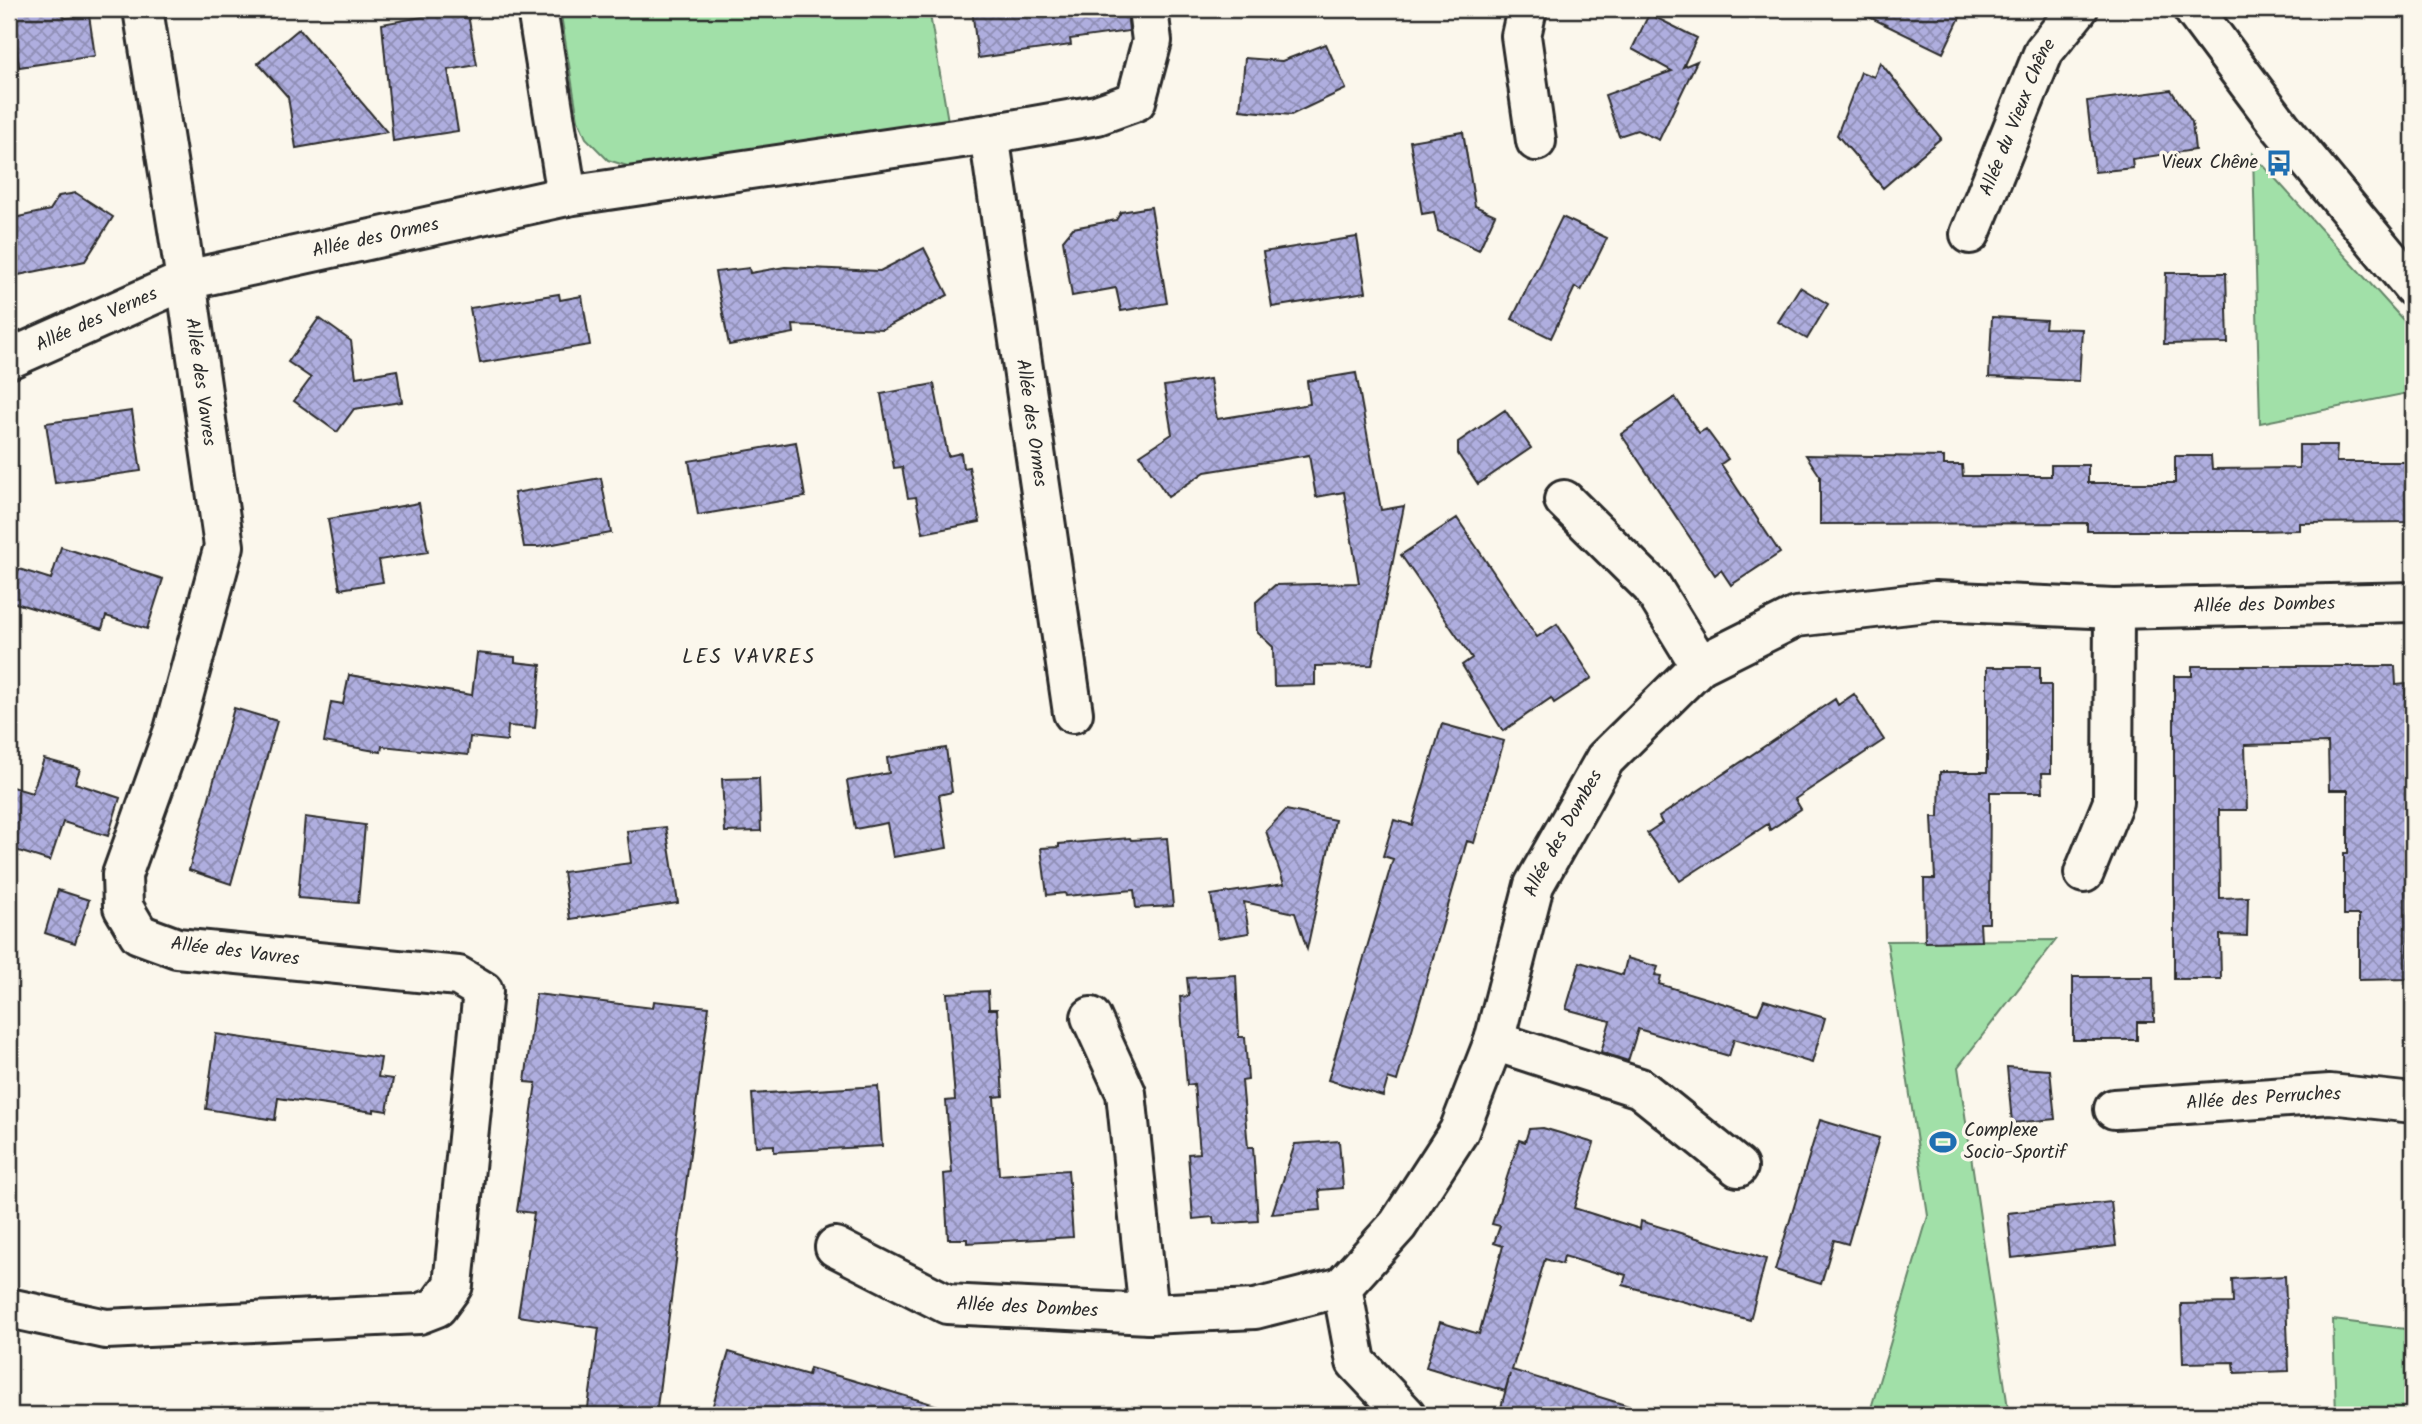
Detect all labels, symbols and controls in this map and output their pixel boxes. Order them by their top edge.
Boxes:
street label: Allée du Vieux Chêne [1972,31,2064,201]
place label: Vieux Chêne [2161,148,2258,178]
bus stop icon: Vieux Chêne [2264,148,2294,178]
street label: Allée des Ormes [309,210,442,267]
street label: Allée des Vernes [31,279,163,360]
street label: Allée des Vavres [176,316,224,448]
street label: Allée des Ormes [1007,357,1055,489]
street label: Allée des Dombes [2193,589,2336,622]
district label: LES VAVRES [682,641,816,674]
street label: Allée des Dombes [1517,764,1611,900]
street label: Allée des Vavres [169,929,301,975]
street label: Allée des Perruches [2185,1079,2343,1119]
place label: Complexe Socio-Sportif [1964,1116,2068,1168]
sports icon: Complexe Socio-Sportif [1928,1127,1958,1157]
street label: Allée des Dombes [956,1289,1099,1326]

